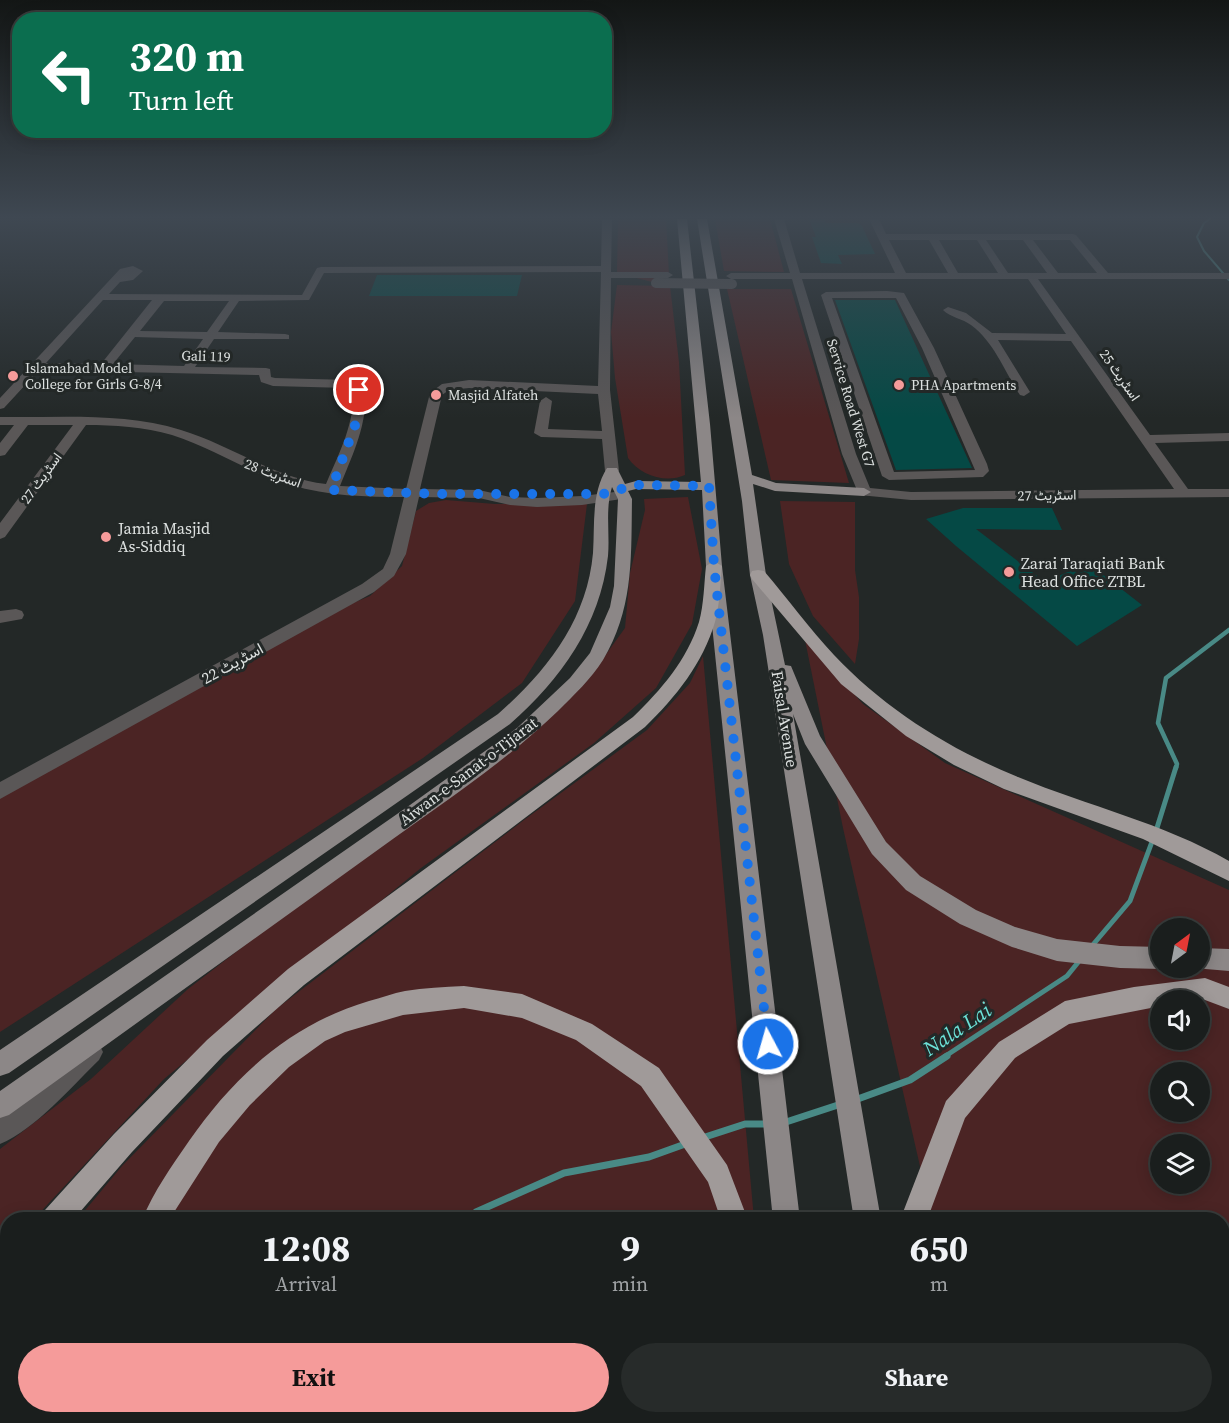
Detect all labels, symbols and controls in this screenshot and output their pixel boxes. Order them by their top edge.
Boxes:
text: 320 m [129,27,244,85]
icon: left [30,36,108,114]
text: Turn left [129,82,233,119]
street label: Service Road West G7 [822,336,880,470]
street label: Gali 119 [181,345,231,367]
street label: اسٹریٹ 25 [1095,345,1145,405]
place label: Islamabad Model College for Girls G-8/4 [25,358,162,394]
pin [333,364,384,415]
marker: Islamabad Model College for Girls G-8/4 [6,369,20,383]
icon: arrive [342,373,375,406]
place label: PHA Apartments [911,375,1016,395]
marker: PHA Apartments [892,378,906,392]
place label: Masjid Alfateh [448,385,538,405]
marker: Masjid Alfateh [429,388,443,402]
street label: اسٹریٹ 27 [16,448,66,508]
street label: اسٹریٹ 28 [242,454,304,492]
street label: اسٹریٹ 27 [1017,484,1077,506]
place label: Jamia Masjid As-Siddiq [117,517,210,557]
marker: Jamia Masjid As-Siddiq [99,530,113,544]
place label: Zarai Taraqiati Bank Head Office ZTBL [1021,552,1165,592]
marker: Zarai Taraqiati Bank Head Office ZTBL [1002,565,1016,579]
street label: اسٹریٹ 22 [197,637,267,689]
street label: Faisal Avenue [766,669,804,769]
street label: Aiwan-e-Sanat-o-Tijarat [394,711,542,830]
north arrow [1150,918,1210,978]
map controls [1150,918,1210,1194]
button: sound [1150,990,1210,1050]
water label: Nala Lai [916,995,998,1063]
position arrow [736,1012,800,1076]
button: search [1150,1062,1210,1122]
button: layers [1150,1134,1210,1194]
text: 12:08 [262,1224,350,1273]
text: 9 [620,1224,640,1273]
text: 650 [910,1224,968,1273]
text: Arrival [275,1270,337,1298]
text: min [612,1270,648,1298]
text: m [930,1270,948,1298]
button: Exit [18,1343,609,1412]
button: Share [621,1343,1212,1412]

